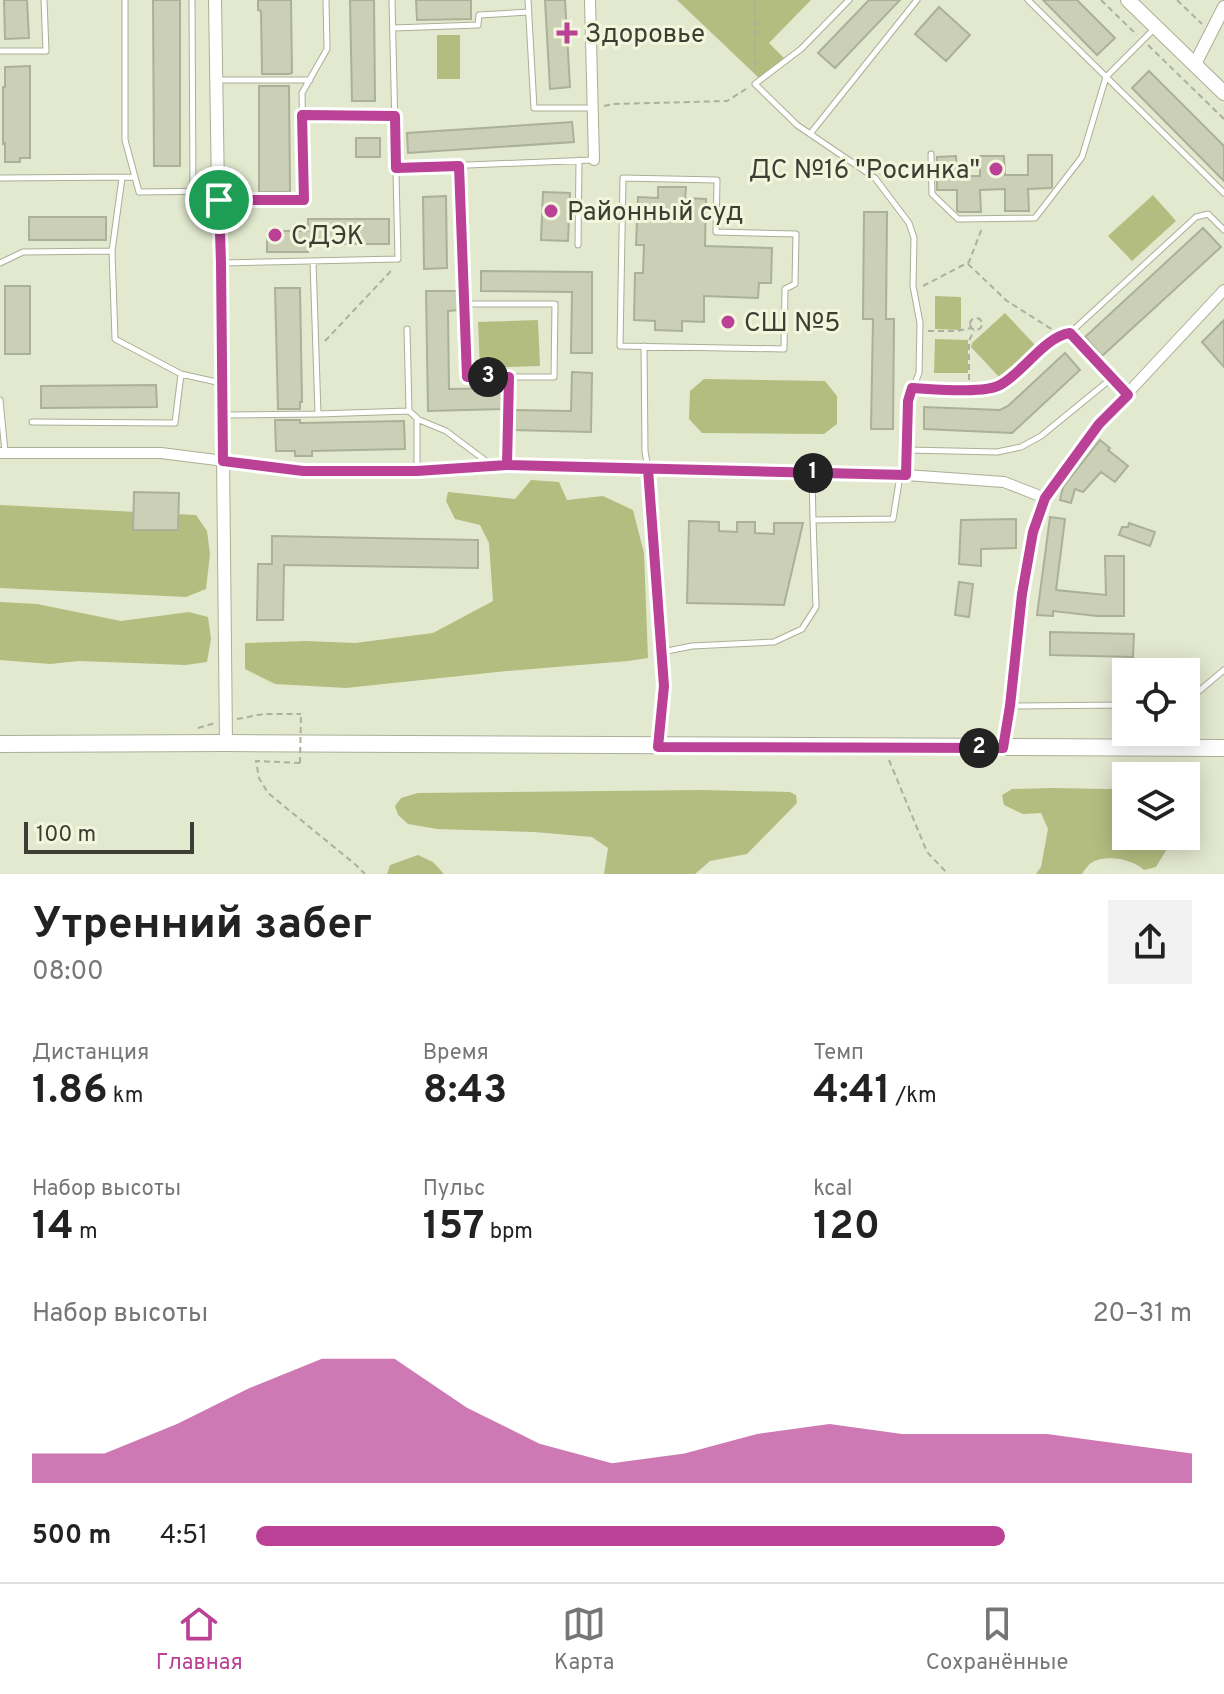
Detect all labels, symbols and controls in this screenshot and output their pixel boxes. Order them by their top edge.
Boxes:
place label: Здоровье [585,19,705,52]
marker: Здоровье [556,22,578,44]
place label: ДС №16 "Росинка" [749,155,980,188]
marker: ДС №16 "Росинка" [987,160,1005,178]
pin [185,166,253,234]
icon: arrive [197,178,241,222]
place label: Районный суд [567,197,743,230]
marker: Районный суд [542,202,560,220]
place label: СДЭК [291,221,364,254]
marker: СДЭК [266,226,284,244]
place label: СШ №5 [744,308,840,341]
marker: СШ №5 [719,313,737,331]
pin: 3 [468,357,508,397]
text: 3 [481,363,495,390]
pin: 1 [793,453,833,493]
text: 1 [809,459,817,486]
map controls [1112,658,1200,850]
button: locate [1112,658,1200,746]
pin: 2 [959,728,999,768]
text: 2 [972,734,986,761]
button: layers [1112,762,1200,850]
scale bar [24,818,194,854]
text: 100 m [36,822,96,849]
text: Утренний забег [32,898,372,954]
button: share [1108,900,1192,984]
text: 08:00 [32,956,104,989]
text: Дистанция [32,1040,149,1067]
text: Время [423,1040,489,1067]
text: Темп [813,1040,864,1067]
text: 1.86 [32,1067,108,1117]
text: 8:43 [423,1067,507,1117]
text: 4:41 [813,1067,890,1117]
text: km [108,1083,143,1110]
text: /km [890,1083,937,1110]
text: Набор высоты [32,1176,181,1203]
text: Пульс [423,1176,485,1203]
text: kcal [813,1176,852,1203]
text: 14 [32,1203,74,1253]
text: 157 [423,1203,485,1253]
text: 120 [813,1203,880,1253]
text: m [74,1219,98,1246]
text: bpm [485,1219,533,1246]
text: Набор высоты [32,1298,208,1331]
text: 20–31 m [1093,1298,1192,1331]
text: 500 m [32,1520,111,1553]
text: 4:51 [160,1520,208,1553]
tab: Главная [156,1602,243,1677]
tab: Карта [554,1602,614,1677]
tab: Сохранённые [926,1602,1068,1677]

